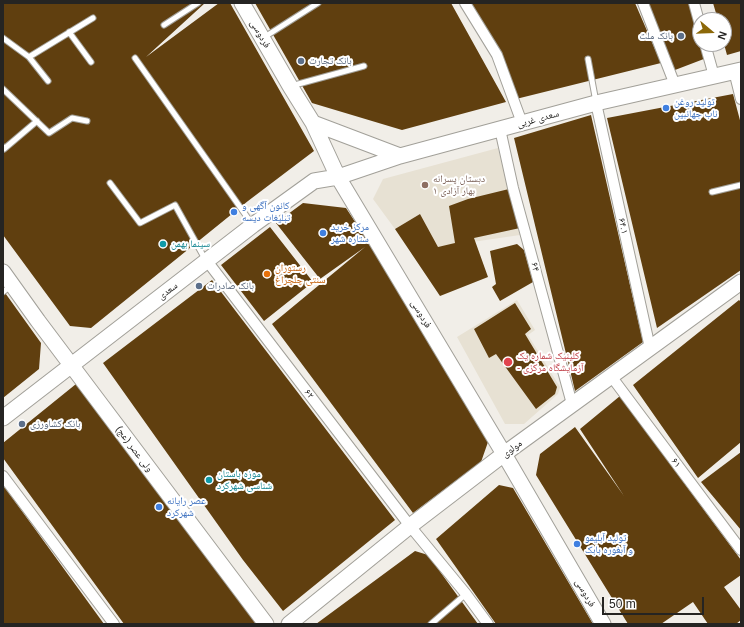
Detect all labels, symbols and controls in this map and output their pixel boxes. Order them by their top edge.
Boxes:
north arrow [692,12,732,52]
street label: فردوسی [247,18,273,50]
place label: بانک ملت [639,30,673,42]
text: N [715,30,729,41]
marker: بانک ملت [676,31,686,41]
place label: بانک تجارت [309,55,352,67]
marker: بانک تجارت [296,56,306,66]
place label: تولید روغن ناب جهانبین [674,96,718,120]
marker: تولید روغن ناب جهانبین [661,103,671,113]
street label: سعدی غربی [516,108,560,130]
place label: دبستان پسرانه بهار آزادی ۱ [433,173,485,196]
marker: دبستان پسرانه بهار آزادی ۱ [420,180,430,190]
place label: کانون آگهی و تبلیغات دیسه [242,200,290,224]
marker: کانون آگهی و تبلیغات دیسه [229,207,239,217]
street label: ۶۴.۱ [615,217,631,235]
place label: مرکز خرید ستاره شهر [331,221,369,244]
marker: مرکز خرید ستاره شهر [318,228,328,238]
place label: سینما بهمن [171,238,210,250]
marker: سینما بهمن [158,239,168,249]
street label: ۶۴ [528,261,542,273]
place label: رستوران سنتی چلچراغ [275,262,326,286]
marker: رستوران سنتی چلچراغ [262,269,272,279]
street label: سعدی [156,280,180,302]
place label: بانک صادرات [207,280,254,292]
marker: بانک صادرات [194,281,204,291]
street label: فردوسی [408,298,434,330]
place label: کلینیک شماره یک - آزمایشگاه مرکزی [517,350,583,374]
marker: کلینیک شماره یک - آزمایشگاه مرکزی [502,356,514,368]
street label: ۶۲ [302,387,316,401]
place label: بانک کشاورزی [30,418,80,430]
marker: بانک کشاورزی [17,419,27,429]
street label: ولی عصر (عج) [113,424,155,474]
street label: مولوی [499,438,525,460]
street label: ۶۱ [669,456,683,470]
place label: موزه باستان شناسی شهرکرد [217,468,272,492]
marker: موزه باستان شناسی شهرکرد [204,475,214,485]
place label: عصر رایانه شهرکرد [167,495,206,518]
marker: عصر رایانه شهرکرد [154,502,164,512]
place label: تولید آبلیمو و آبغوره بابک [585,532,633,556]
marker: تولید آبلیمو و آبغوره بابک [572,539,582,549]
street label: فردوسی [572,577,598,609]
scale bar [604,589,706,615]
text: 50 m [609,597,636,611]

